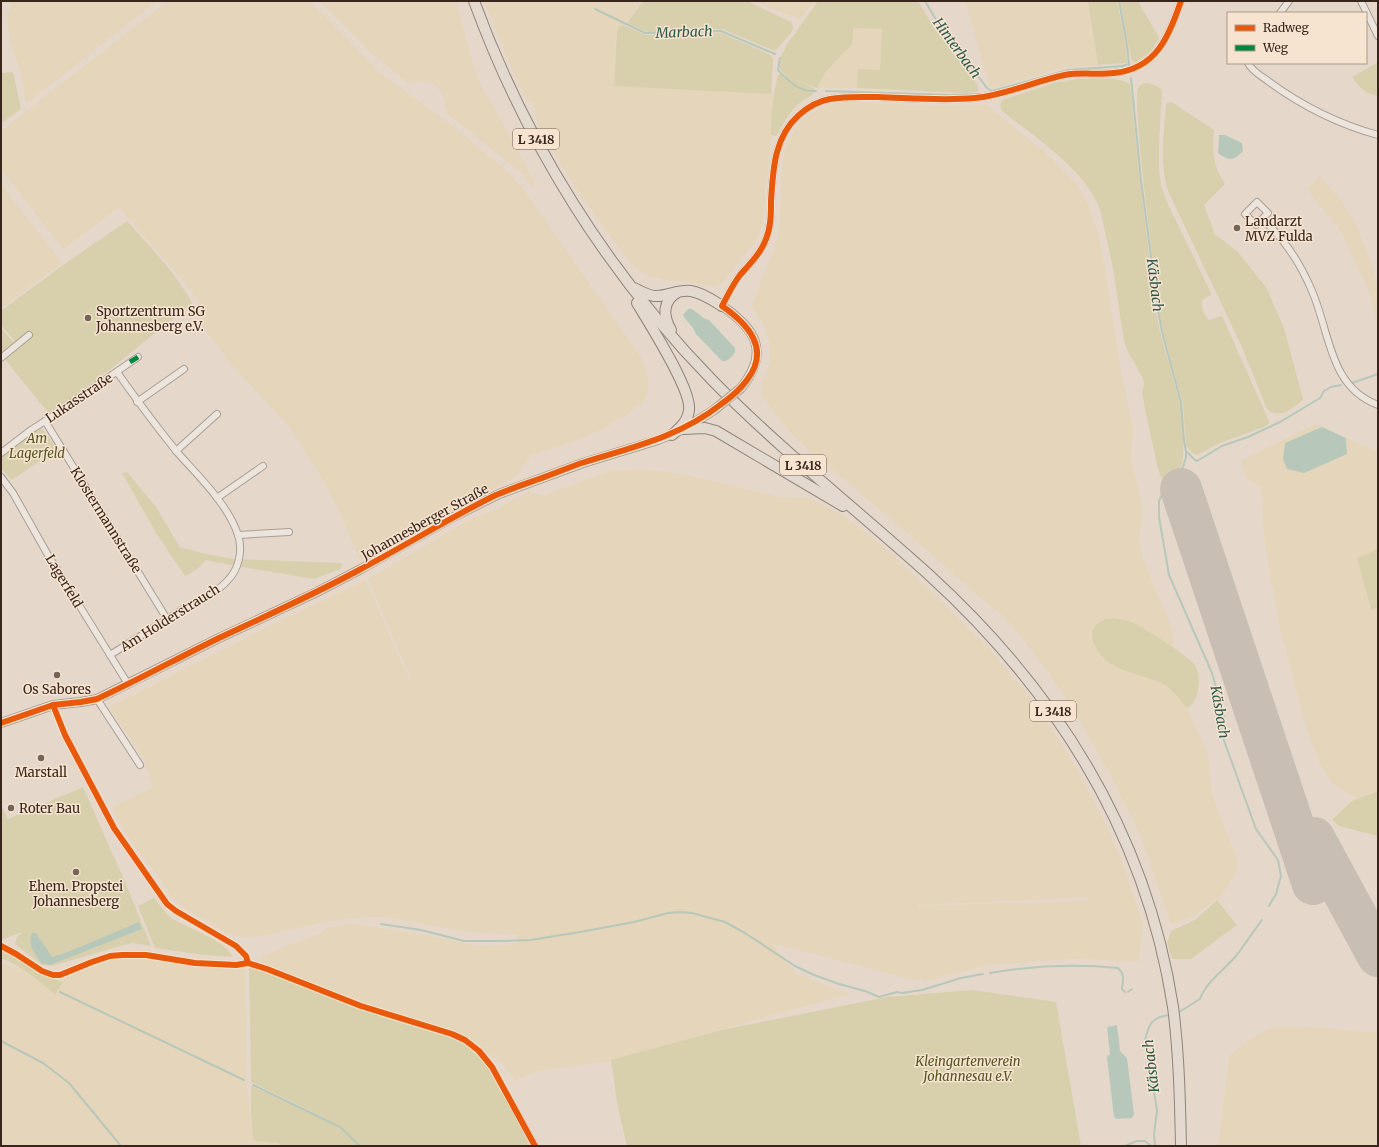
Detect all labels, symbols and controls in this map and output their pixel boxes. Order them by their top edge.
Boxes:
legend [1227,12,1367,64]
water label: Hinterbach [928,13,985,82]
text: Radweg [1263,20,1309,35]
water label: Marbach [654,22,713,42]
text: Weg [1262,40,1289,55]
road number: L 3418 [513,129,559,149]
place label: Landarzt MVZ Fulda [1245,213,1313,245]
marker: Landarzt MVZ Fulda [1232,223,1242,233]
water label: Käsbach [1143,256,1167,313]
place label: Sportzentrum SG Johannesberg e.V. [95,303,206,335]
marker: Sportzentrum SG Johannesberg e.V. [83,313,93,323]
street label: Lukasstraße [42,369,116,427]
park label: Am Lagerfeld [9,430,65,462]
road number: L 3418 [780,455,826,475]
street label: Klostermannstraße [67,464,146,576]
street label: Johannesberger Straße [358,480,492,564]
street label: Lagerfeld [41,551,87,611]
street label: Am Holderstrauch [116,580,223,656]
marker: Os Sabores [52,670,62,680]
place label: Os Sabores [23,681,91,698]
water label: Käsbach [1206,683,1234,740]
road number: L 3418 [1030,701,1076,721]
marker: Marstall [36,753,46,763]
place label: Marstall [15,764,67,781]
place label: Roter Bau [19,800,80,817]
marker: Roter Bau [6,803,16,813]
marker: Ehem. Propstei Johannesberg [71,867,81,877]
place label: Ehem. Propstei Johannesberg [29,878,123,910]
water label: Käsbach [1139,1038,1163,1095]
park label: Kleingartenverein Johannesau e.V. [914,1053,1021,1085]

